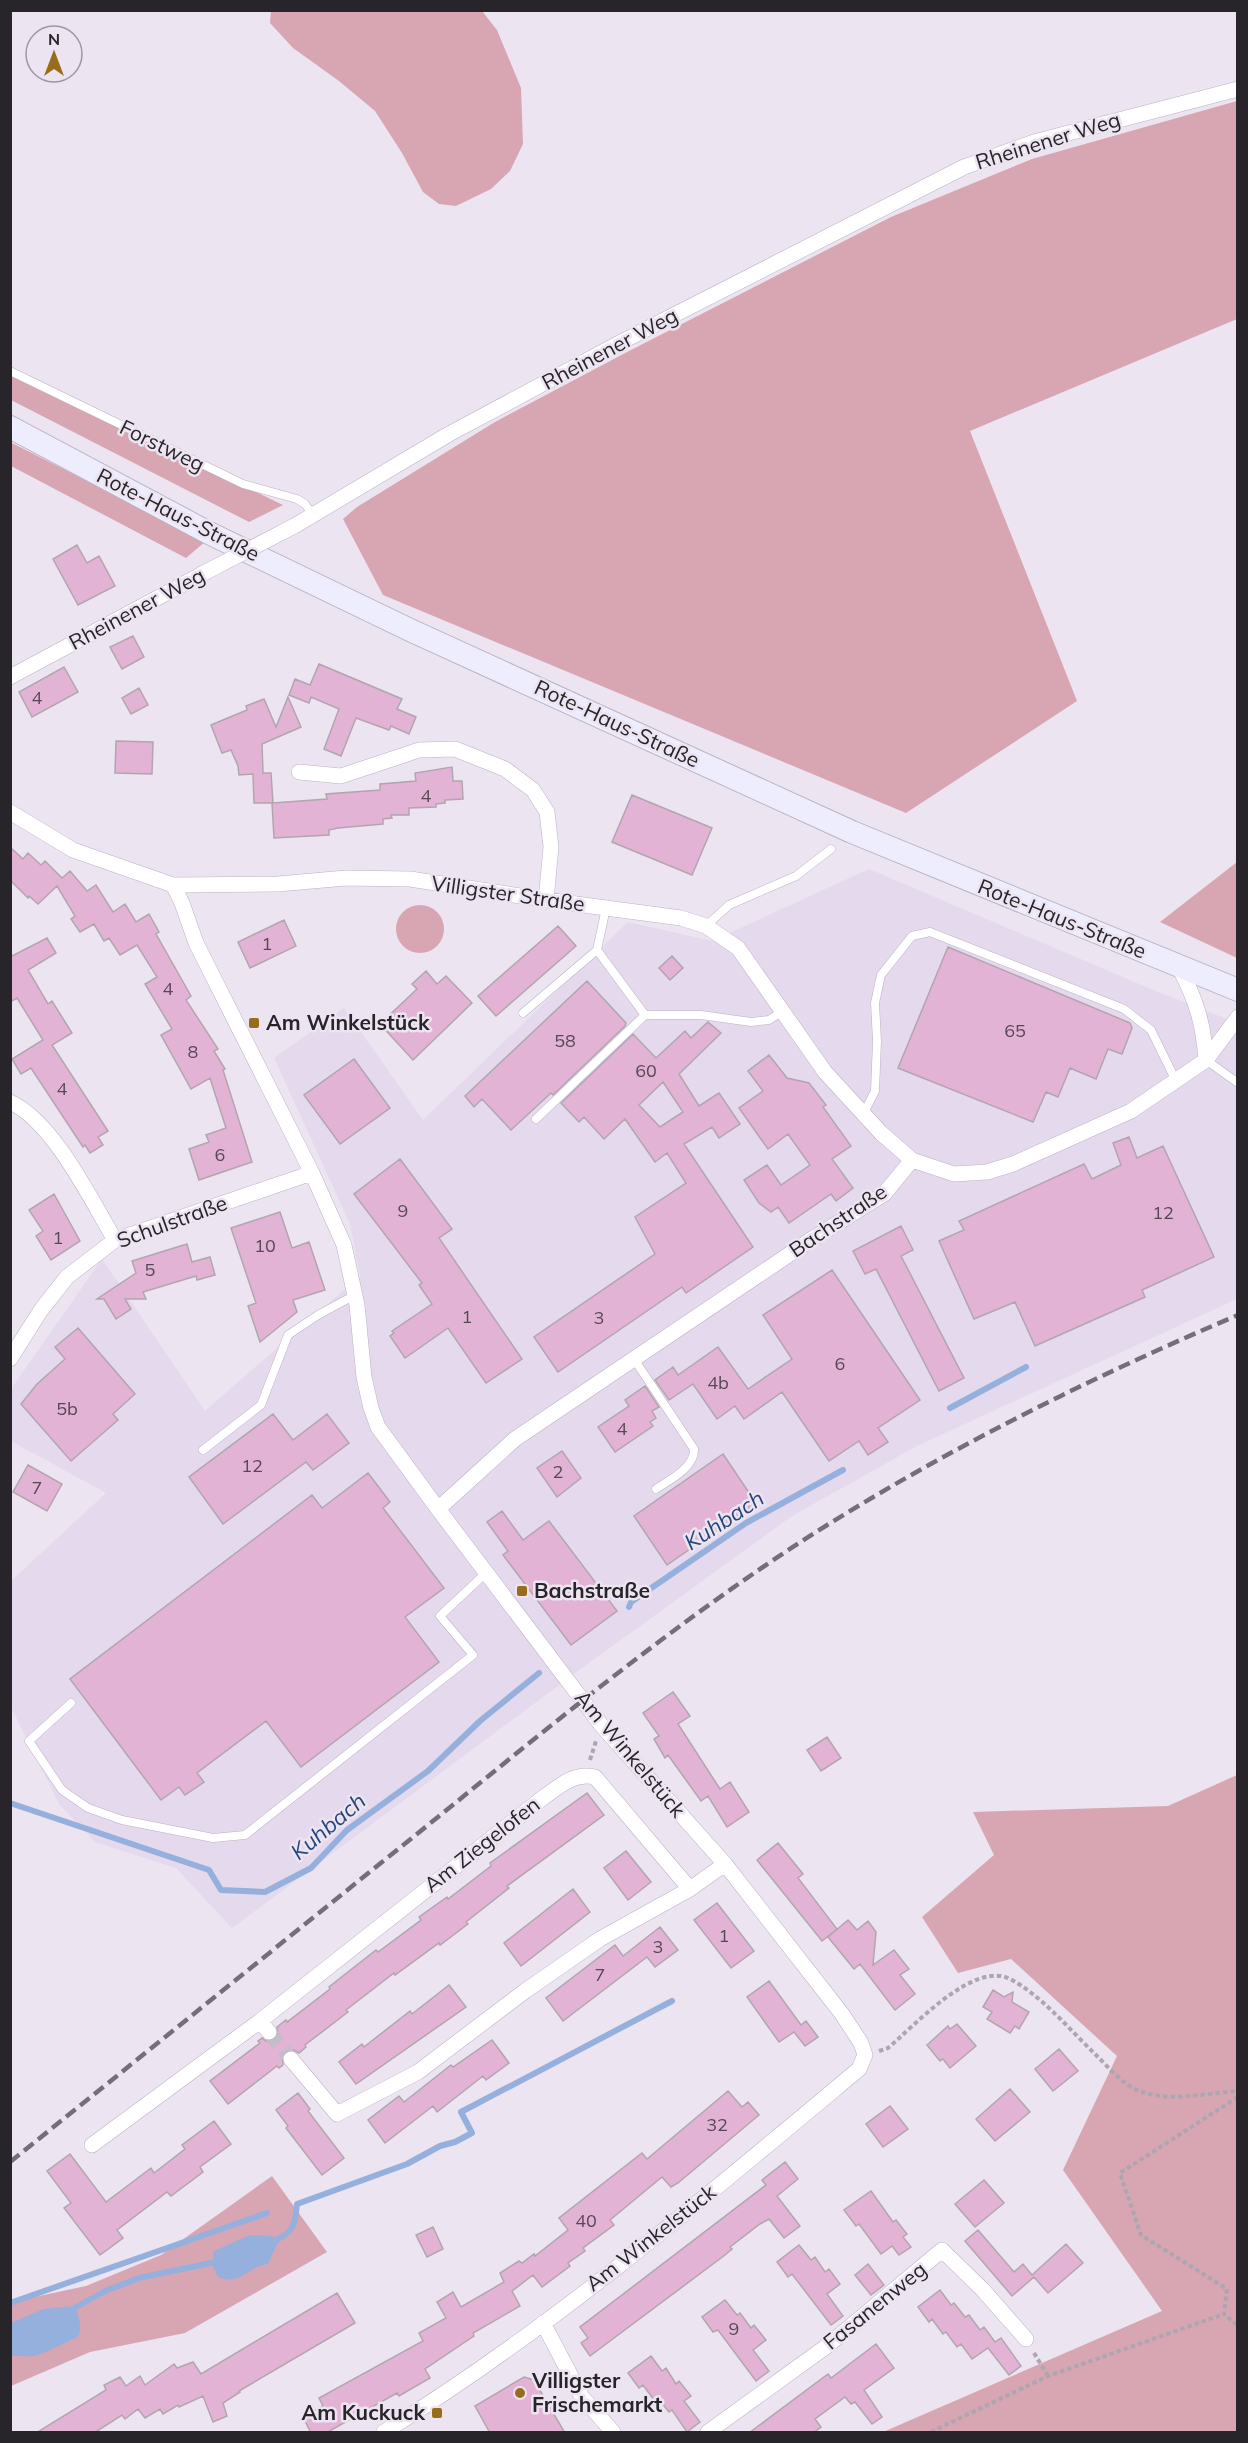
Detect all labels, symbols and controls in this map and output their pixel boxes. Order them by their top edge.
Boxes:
north arrow [24,24,84,84]
text: N [48,29,60,49]
street label: Rheinener Weg [972,106,1123,174]
street label: Rheinener Weg [537,301,682,395]
street label: Forstweg [116,413,209,477]
street label: Rote-Haus-Straße [93,462,264,566]
street label: Rheinener Weg [64,561,209,655]
street label: Rote-Haus-Straße [531,673,704,773]
house number: 4 [32,686,43,709]
house number: 4 [421,784,432,807]
street label: Villigster Straße [430,869,587,917]
street label: Rote-Haus-Straße [974,872,1150,964]
house number: 1 [262,932,272,955]
house number: 4 [163,977,174,1000]
place label: Am Winkelstück [266,1009,430,1035]
marker: Am Winkelstück [247,1016,261,1030]
house number: 65 [1004,1019,1026,1042]
house number: 58 [554,1029,576,1052]
house number: 8 [188,1040,198,1063]
house number: 60 [635,1059,657,1082]
house number: 4 [57,1077,68,1100]
house number: 6 [215,1143,225,1166]
street label: Bachstraße [784,1178,891,1262]
street label: Schulstraße [113,1189,230,1253]
house number: 9 [398,1199,408,1222]
house number: 12 [1152,1201,1174,1224]
house number: 1 [53,1226,63,1249]
house number: 10 [254,1234,276,1257]
house number: 5 [145,1258,156,1281]
house number: 1 [462,1305,472,1328]
house number: 3 [594,1306,604,1329]
house number: 6 [835,1352,845,1375]
house number: 4b [707,1371,729,1394]
house number: 5b [56,1397,78,1420]
house number: 4 [617,1417,628,1440]
house number: 12 [241,1454,263,1477]
house number: 2 [553,1460,563,1483]
house number: 7 [32,1476,42,1499]
water label: Kuhbach [679,1484,769,1556]
place label: Bachstraße [534,1577,650,1603]
marker: Bachstraße [515,1584,529,1598]
street label: Am Winkelstück [570,1684,692,1822]
water label: Kuhbach [285,1787,371,1865]
street label: Am Ziegelofen [418,1791,544,1897]
house number: 1 [719,1924,729,1947]
house number: 3 [653,1935,663,1958]
house number: 7 [595,1963,605,1986]
house number: 32 [706,2113,728,2136]
street label: Am Winkelstück [580,2178,721,2296]
house number: 40 [575,2209,597,2232]
street label: Fasanenweg [818,2256,931,2355]
house number: 9 [729,2317,739,2340]
place label: Villigster Frischemarkt [531,2367,662,2417]
marker: Villigster Frischemarkt [513,2386,527,2400]
place label: Am Kuckuck [301,2399,425,2425]
marker: Am Kuckuck [430,2406,444,2420]

